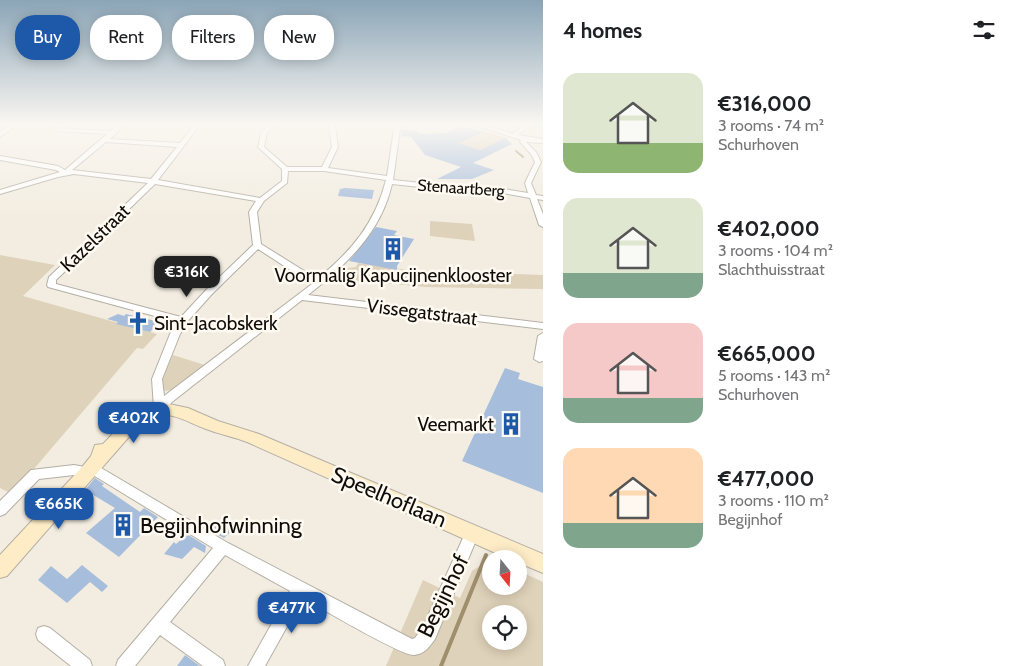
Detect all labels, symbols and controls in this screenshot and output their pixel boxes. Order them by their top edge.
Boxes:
chip: Buy [15,15,80,60]
chip: Rent [90,15,162,60]
chip: Filters [172,15,254,60]
chip: New [264,15,334,60]
icon: filters [970,16,998,44]
text: 4 homes [563,18,642,43]
text: €316,000 [718,91,812,116]
icon: home [603,93,663,153]
text: 3 rooms · 74 m² [718,116,824,135]
text: Schurhoven [718,135,799,154]
street label: Stenaartberg [417,175,506,201]
street label: Kazelstraat [56,199,135,277]
text: €402,000 [718,216,820,241]
icon: home [603,218,663,278]
building icon: Voormalig Kapucijnenklooster [380,236,406,262]
text: 3 rooms · 104 m² [718,241,833,260]
pin: €316K [152,256,222,298]
text: Slachthuisstraat [718,260,825,279]
text: €316K [165,262,209,281]
place label: Voormalig Kapucijnenklooster [274,264,512,287]
street label: Vissegatstraat [365,294,479,330]
church icon: Sint-Jacobskerk [125,310,151,336]
place label: Sint-Jacobskerk [154,312,278,335]
text: €665,000 [718,341,816,366]
icon: home [603,343,663,403]
text: 5 rooms · 143 m² [718,366,830,385]
text: Schurhoven [718,385,799,404]
pin: €402K [99,402,169,444]
text: €402K [109,408,159,427]
building icon: Veemarkt [498,411,524,437]
place label: Veemarkt [417,413,495,436]
street label: Speelhoflaan [327,461,451,533]
text: €477,000 [718,466,814,491]
icon: home [603,468,663,528]
pin: €665K [24,488,94,530]
text: 3 rooms · 110 m² [718,491,829,510]
text: €665K [36,494,82,513]
text: Begijnhof [718,510,782,529]
building icon: Begijnhofwinning [110,512,136,538]
place label: Begijnhofwinning [140,512,303,539]
street label: Begijnhof [411,550,475,642]
north arrow [482,550,528,595]
map controls [482,550,527,650]
pin: €477K [257,592,327,634]
text: €477K [269,598,315,617]
button: locate [482,605,527,650]

